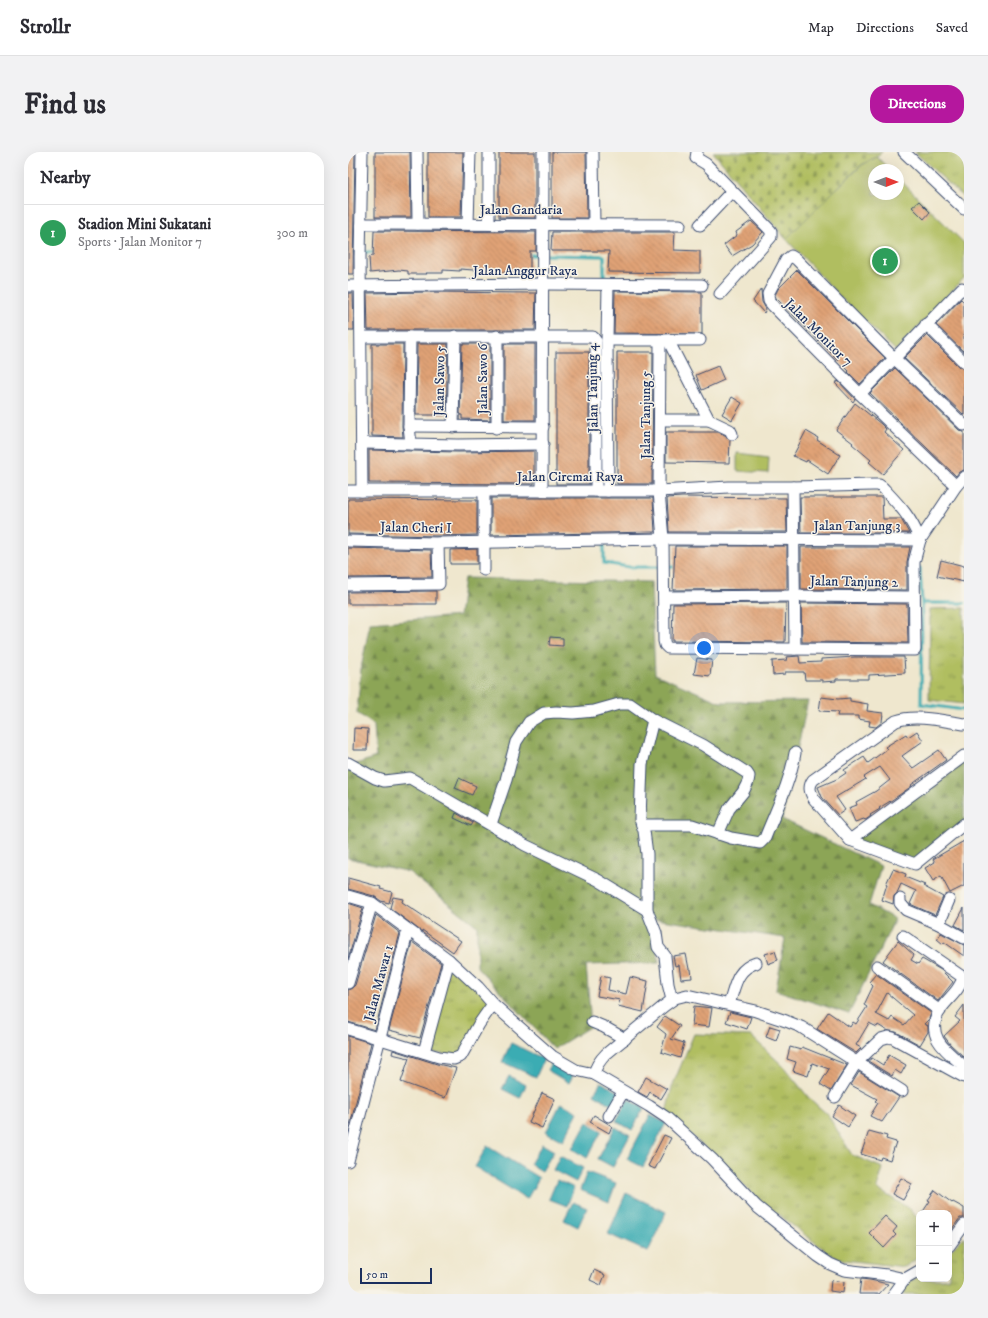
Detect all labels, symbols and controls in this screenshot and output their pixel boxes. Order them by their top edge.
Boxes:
text: Strollr [20,16,71,39]
text: Map [808,19,834,37]
text: Directions [856,19,914,37]
text: Saved [936,19,968,37]
button: Directions [870,85,964,123]
text: Find us [24,87,106,122]
north arrow [868,164,904,200]
text: Nearby [40,167,90,189]
street label: Jalan Gandaria [478,201,562,219]
text: Stadion Mini Sukatani [78,215,211,234]
text: 1 [51,225,55,241]
text: 300 m [277,225,308,241]
text: Sports · Jalan Monitor 7 [78,234,202,250]
pin: 1 [872,246,898,276]
street label: Jalan Anggur Raya [471,262,577,280]
street label: Jalan Monitor 7 [779,294,856,370]
street label: Jalan Tanjung 4 [583,342,603,435]
street label: Jalan Sawo 6 [474,343,492,416]
street label: Jalan Sawo 5 [430,345,450,418]
street label: Jalan Tanjung 5 [637,371,655,461]
street label: Jalan Ciremai Raya [515,468,623,486]
street label: Jalan Tanjung 3 [812,517,900,535]
street label: Jalan Cheri I [378,518,452,538]
street label: Jalan Tanjung 2 [808,572,898,592]
your location [694,638,714,658]
street label: Jalan Mawar 1 [360,943,398,1026]
map controls [916,1210,952,1282]
button: + [916,1210,952,1246]
button: − [916,1246,952,1282]
scale bar [360,1266,432,1285]
text: 50 m [366,1268,388,1282]

